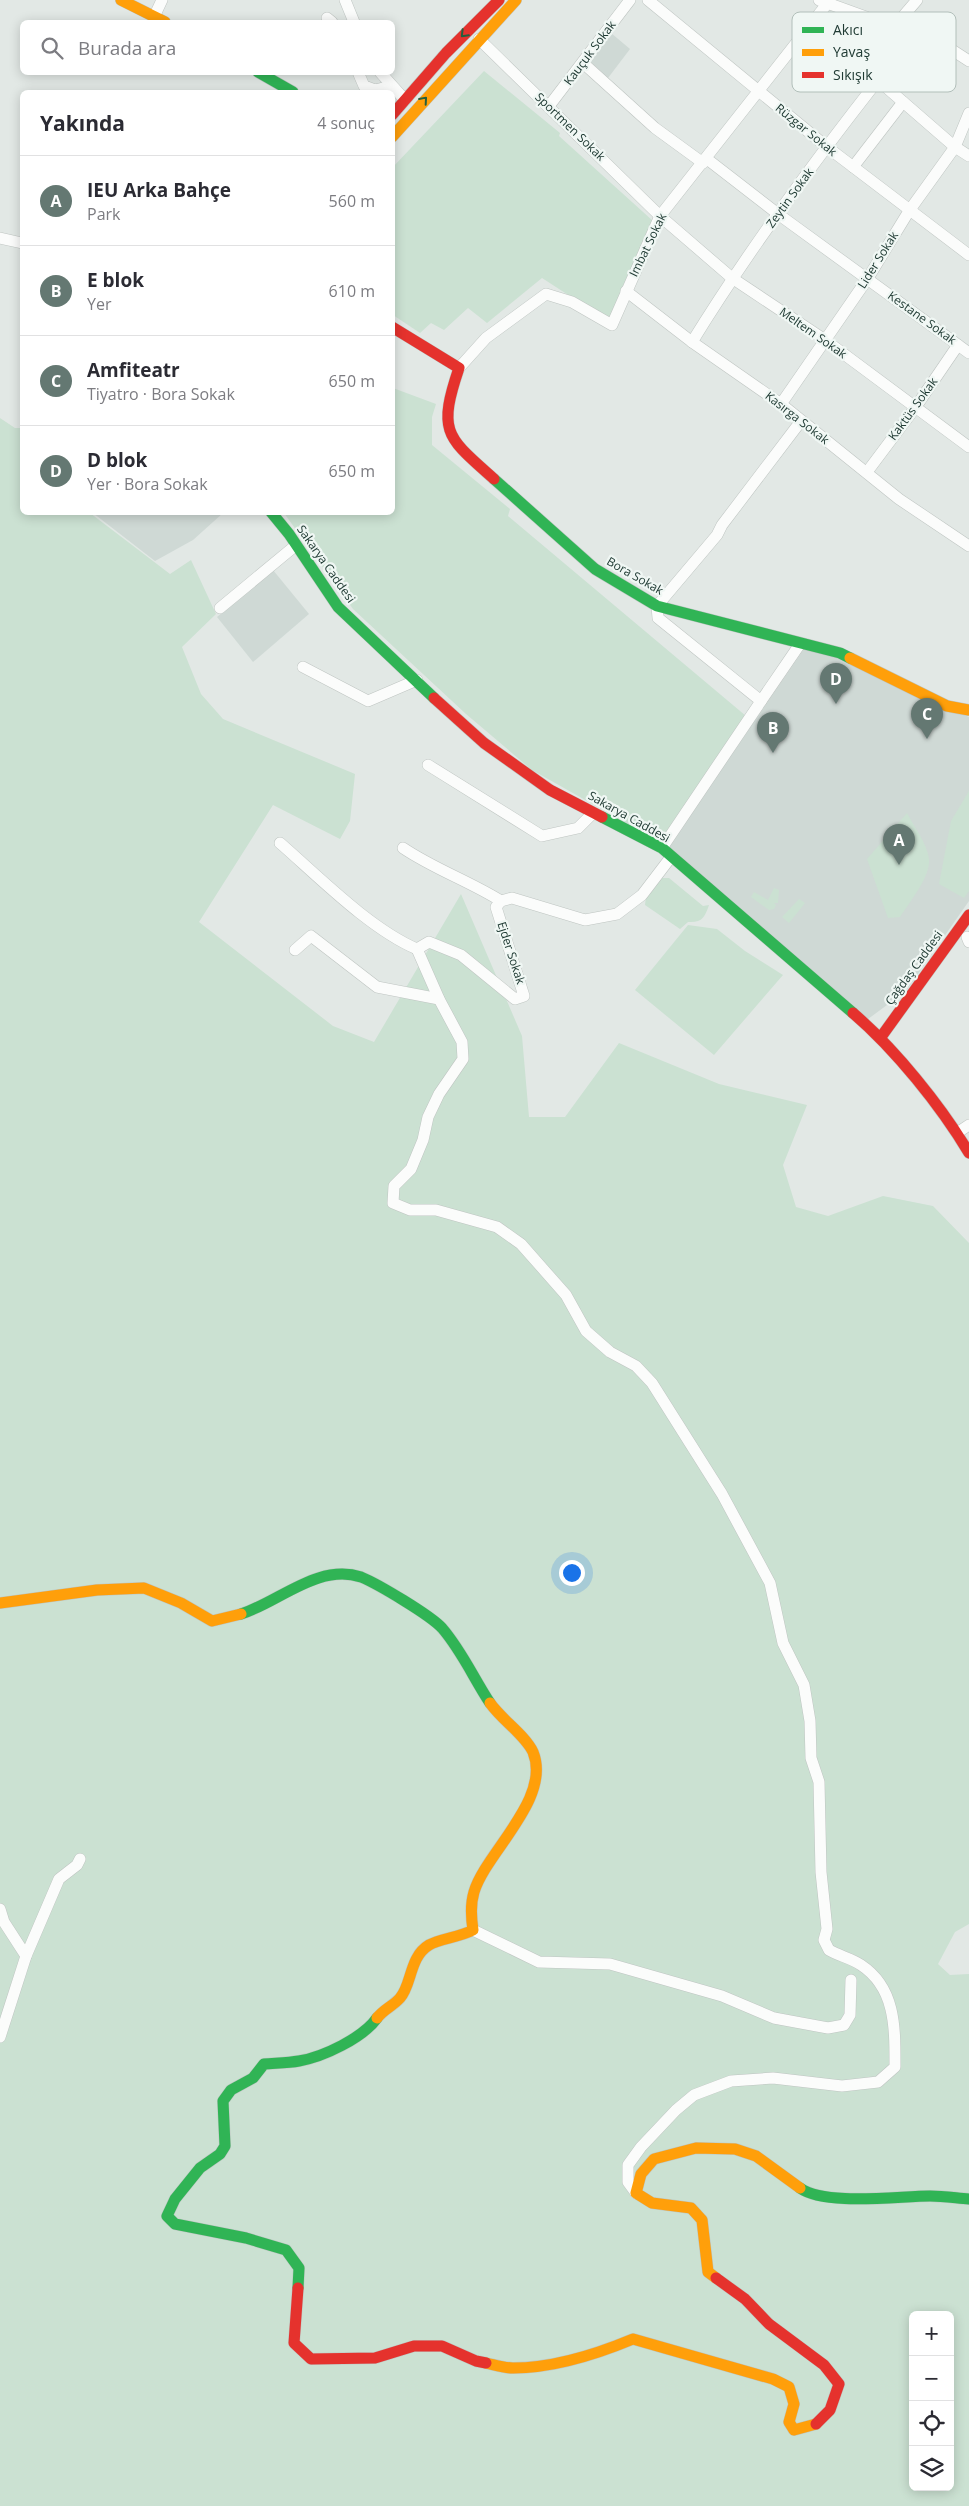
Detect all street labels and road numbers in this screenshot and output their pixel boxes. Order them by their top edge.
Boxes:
street label: Kauçuk Sokak [560,16,620,89]
street label: Sportmen Sokak [531,89,610,165]
street label: Rüzgar Sokak [772,100,841,160]
street label: Zeytin Sokak [762,164,818,231]
street label: Imbat Sokak [625,209,671,279]
street label: Lider Sokak [853,227,902,292]
street label: Kestane Sokak [885,287,961,349]
street label: Meltem Sokak [776,303,851,363]
street label: Kaktüs Sokak [884,373,942,444]
street label: Kasırga Sokak [762,387,833,448]
street label: Sakarya Caddesi [293,521,360,606]
street label: Bora Sokak [604,553,667,599]
street label: Sakarya Caddesi [585,787,673,846]
street label: Ejder Sokak [493,919,530,987]
street label: Çağdaş Caddesi [881,927,946,1008]

